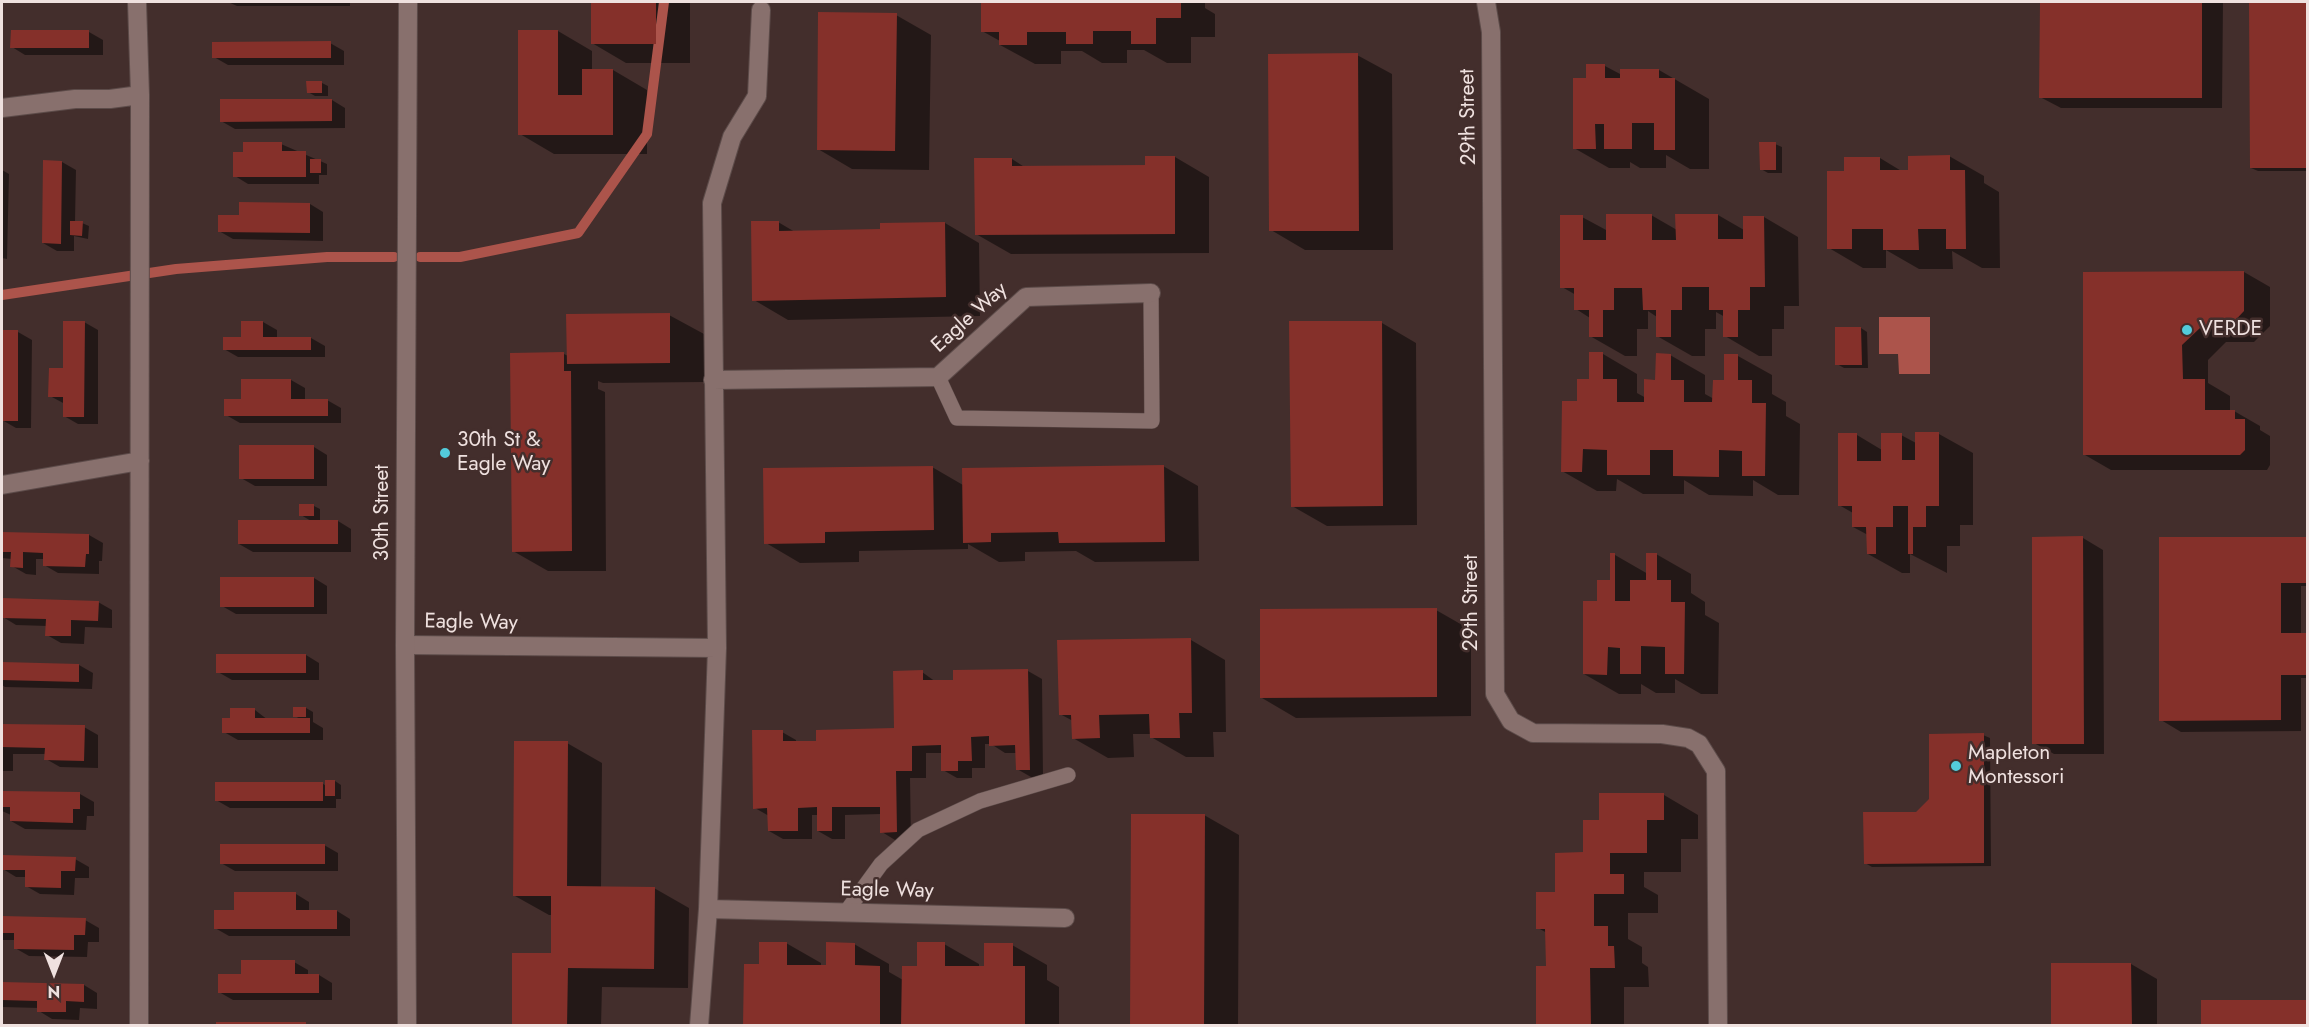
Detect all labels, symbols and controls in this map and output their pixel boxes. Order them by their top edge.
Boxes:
street label: 29th Street [1456,69,1482,165]
street label: Eagle Way [927,277,1013,359]
place label: VERDE [2199,317,2262,343]
marker: VERDE [2180,323,2194,337]
place label: 30th St & Eagle Way [457,428,550,478]
marker: 30th St & Eagle Way [438,446,452,460]
street label: 30th Street [370,465,396,561]
street label: 29th Street [1459,555,1485,651]
street label: Eagle Way [424,610,518,636]
place label: Mapleton Montessori [1968,741,2064,791]
marker: Mapleton Montessori [1949,759,1963,773]
street label: Eagle Way [840,878,934,904]
north arrow [24,943,84,1003]
text: N [48,980,60,1003]

